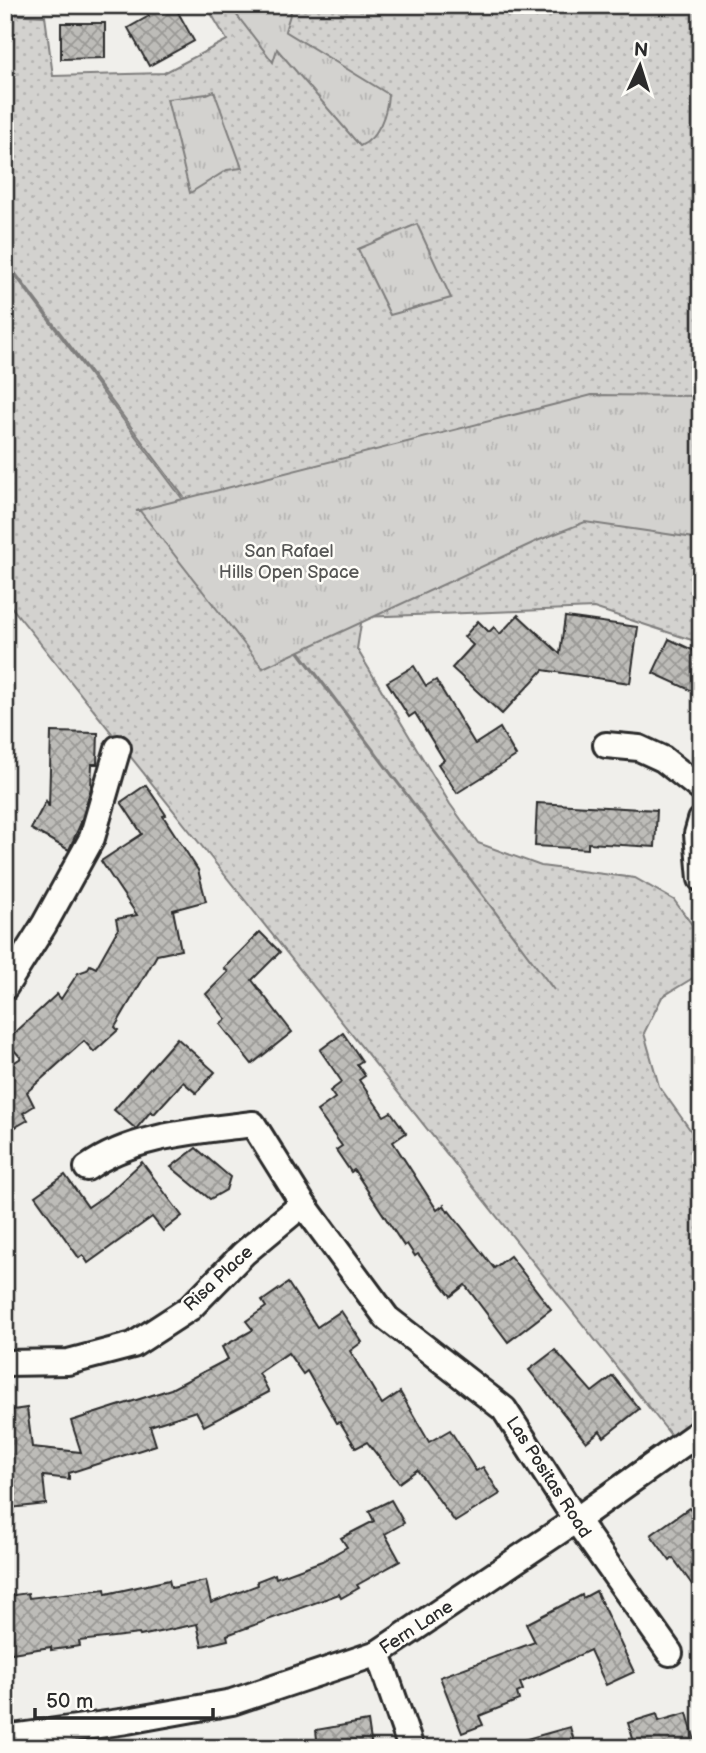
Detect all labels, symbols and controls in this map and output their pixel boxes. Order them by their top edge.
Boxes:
north arrow [604,32,674,102]
text: N [633,39,649,63]
park label: San Rafael Hills Open Space [219,541,360,583]
street label: Risa Place [180,1241,257,1316]
street label: Las Positas Road [502,1413,596,1542]
street label: Fern Lane [376,1596,457,1659]
scale bar [35,1676,214,1720]
text: 50 m [46,1689,93,1714]

